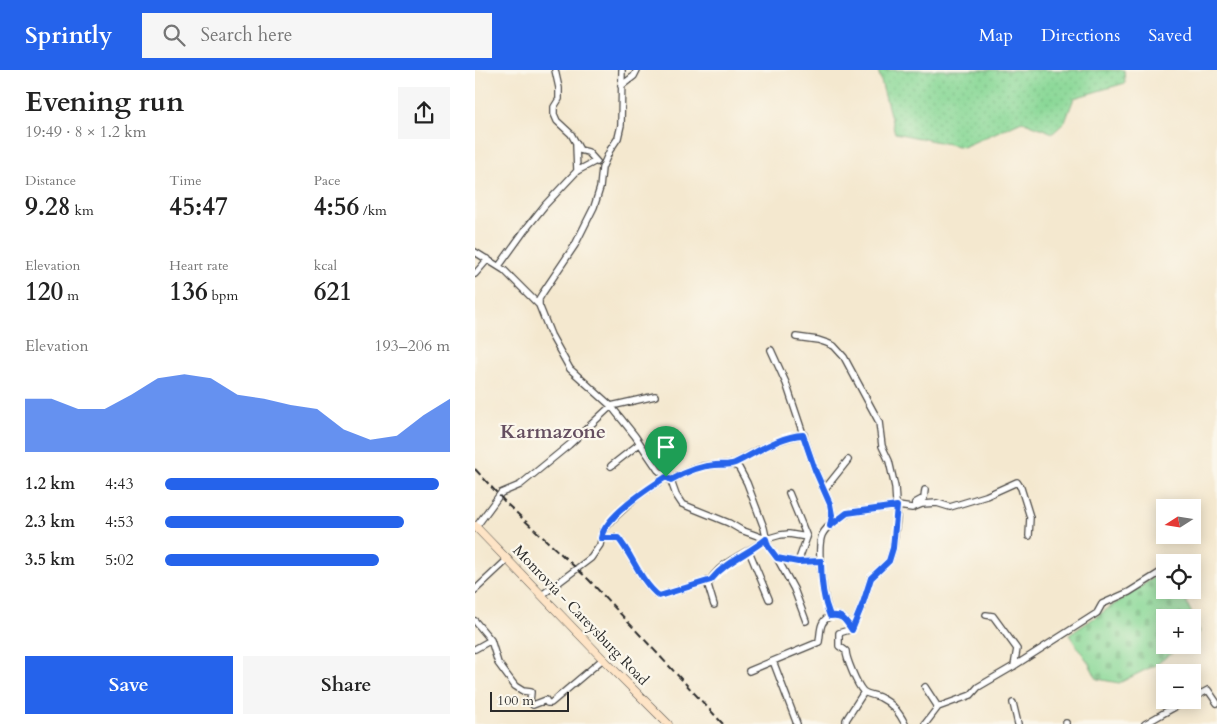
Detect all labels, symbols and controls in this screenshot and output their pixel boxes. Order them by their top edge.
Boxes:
search box [142,13,492,58]
text: Sprintly [25,19,112,52]
icon: search [160,21,188,49]
text: Search here [200,22,292,48]
text: Map [979,23,1013,48]
text: Directions [1041,23,1120,48]
text: Saved [1148,23,1192,48]
text: Evening run [25,83,184,121]
button: share [398,87,450,139]
text: 19:49 · 8 × 1.2 km [25,121,146,143]
text: Distance [25,171,76,190]
text: Time [169,171,202,190]
text: Pace [314,171,341,190]
text: 9.28 [25,190,71,224]
text: 45:47 [169,190,228,224]
text: 4:56 [314,190,359,224]
text: km [71,201,94,220]
text: /km [359,201,387,220]
text: Elevation [25,256,81,275]
text: Heart rate [169,256,229,275]
text: kcal [314,256,337,275]
text: 120 [25,275,63,309]
text: 136 [169,275,208,309]
text: 621 [314,275,352,309]
text: m [63,286,79,305]
text: bpm [208,286,238,305]
text: Elevation [25,335,89,357]
text: 193–206 m [374,335,450,357]
district label: Karmazone [500,418,606,445]
pin [645,426,687,477]
icon: arrive [652,433,680,461]
text: 1.2 km [25,473,75,495]
text: 4:43 [105,473,134,495]
north arrow [1156,499,1201,544]
map controls [1156,499,1201,709]
text: 2.3 km [25,511,75,533]
text: 4:53 [105,511,134,533]
street label: Monrovia - Careysburg Road [509,541,653,689]
text: 3.5 km [25,549,75,571]
text: 5:02 [105,549,134,571]
button: locate [1156,554,1201,599]
button: + [1156,609,1201,654]
button: Save [25,656,233,714]
button: Share [243,656,450,714]
button: − [1156,664,1201,709]
scale bar [490,689,569,712]
text: 100 m [497,691,534,710]

